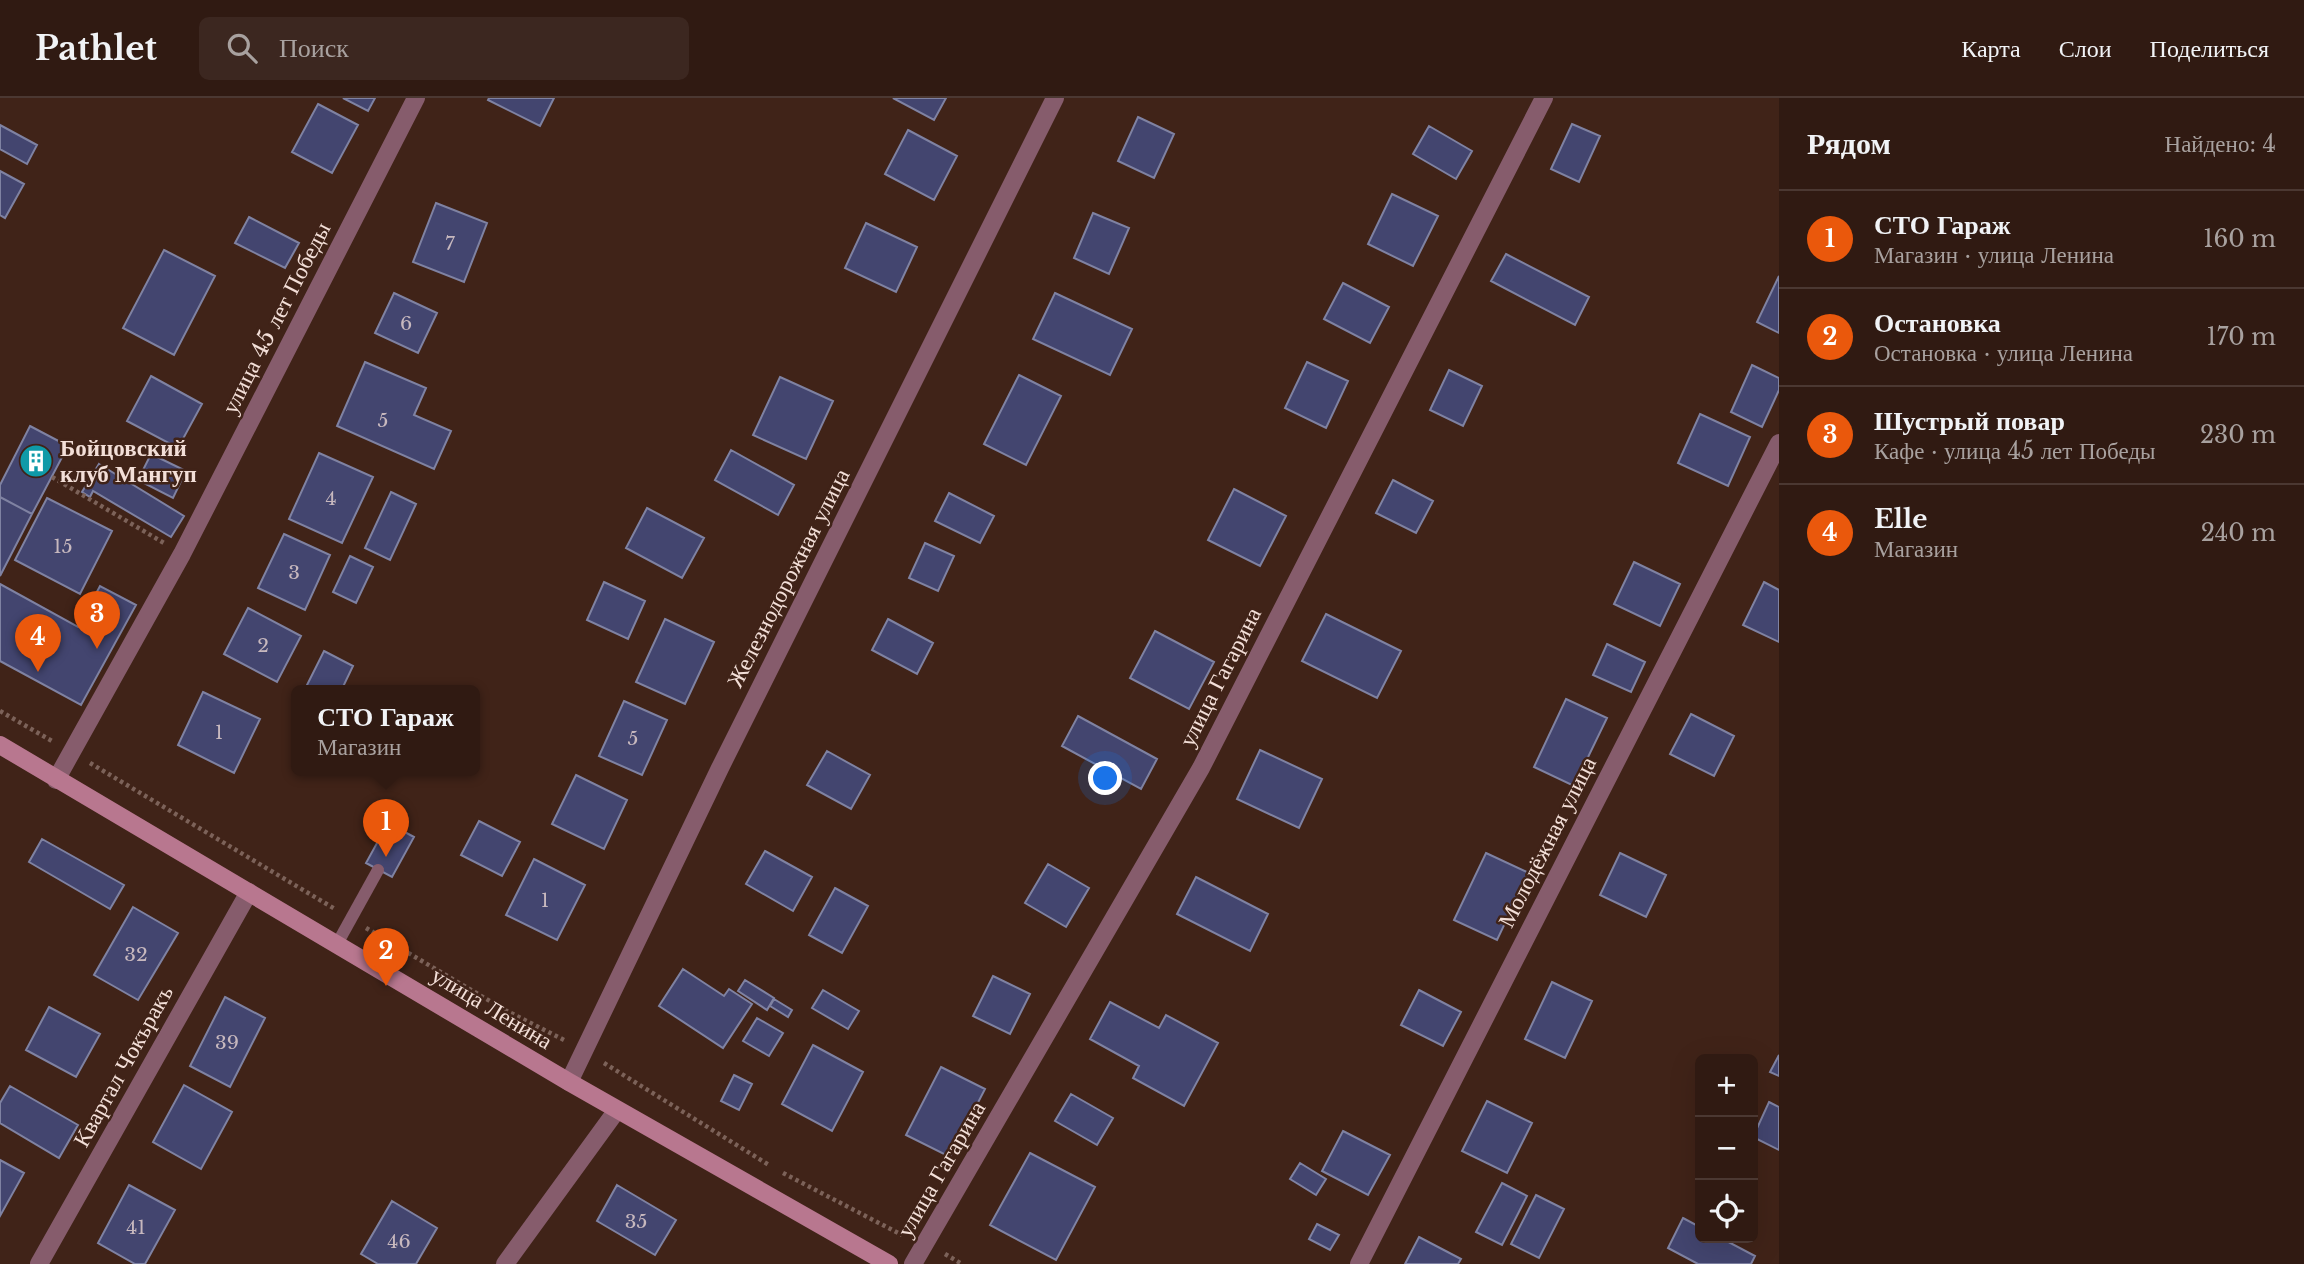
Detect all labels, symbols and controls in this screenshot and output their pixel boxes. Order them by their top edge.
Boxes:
search box [199,17,689,80]
text: Pathlet [35,28,157,69]
icon: search [223,29,261,67]
text: Поиск [279,32,349,64]
text: Карта [1961,34,2021,63]
text: Слои [2059,34,2112,63]
text: Поделиться [2150,34,2269,63]
text: Рядом [1807,125,1891,162]
text: Найдено: 4 [2165,130,2276,158]
text: СТО Гараж [1874,209,2010,241]
street label: улица 45 лет Победы [216,217,336,419]
text: 1 [1825,225,1835,253]
text: 160 m [2203,225,2276,253]
house number: 7 [445,232,455,255]
text: Магазин · улица Ленина [1874,241,2114,269]
text: Остановка [1874,307,2001,339]
house number: 6 [400,312,412,335]
text: 2 [1823,323,1837,351]
text: 170 m [2206,323,2276,351]
text: Остановка · улица Ленина [1874,339,2133,367]
text: Шустрый повар [1874,405,2065,437]
house number: 5 [378,409,388,432]
text: 3 [1823,421,1837,449]
text: 230 m [2200,421,2276,449]
place label: Бойцовский клуб Мангуп [60,434,197,488]
text: Кафе · улица 45 лет Победы [1874,437,2156,465]
building icon: Бойцовский клуб Мангуп [17,442,55,480]
street label: Железнодорожная улица [721,464,855,692]
house number: 4 [325,487,337,510]
text: Elle [1874,503,1928,535]
text: 4 [1822,519,1838,547]
text: 240 m [2201,519,2276,547]
house number: 15 [53,535,73,558]
text: Магазин [1874,535,1958,563]
house number: 3 [288,561,300,584]
pin: 3 [74,591,120,649]
street label: улица Гагарина [1173,603,1267,751]
pin: 4 [15,614,61,672]
house number: 2 [257,634,269,657]
popup [291,685,480,776]
text: СТО Гараж [317,701,454,733]
house number: 1 [215,721,223,744]
house number: 5 [628,727,638,750]
text: Магазин [317,733,401,761]
street label: Молодёжная улица [1492,752,1602,932]
your location [1088,761,1122,795]
pin: 1 [363,799,409,857]
house number: 1 [541,889,549,912]
pin: 2 [363,928,409,986]
house number: 32 [124,943,148,966]
street label: улица Ленина [426,961,558,1055]
street label: Квартал Чокъракъ [67,980,179,1152]
house number: 39 [215,1031,239,1054]
map controls [1695,1054,1758,1243]
button: + [1695,1054,1758,1117]
street label: улица Гагарина [891,1096,991,1242]
button: − [1695,1117,1758,1180]
button: locate [1695,1180,1758,1243]
house number: 35 [625,1210,647,1233]
house number: 41 [126,1216,146,1239]
house number: 46 [387,1230,411,1253]

